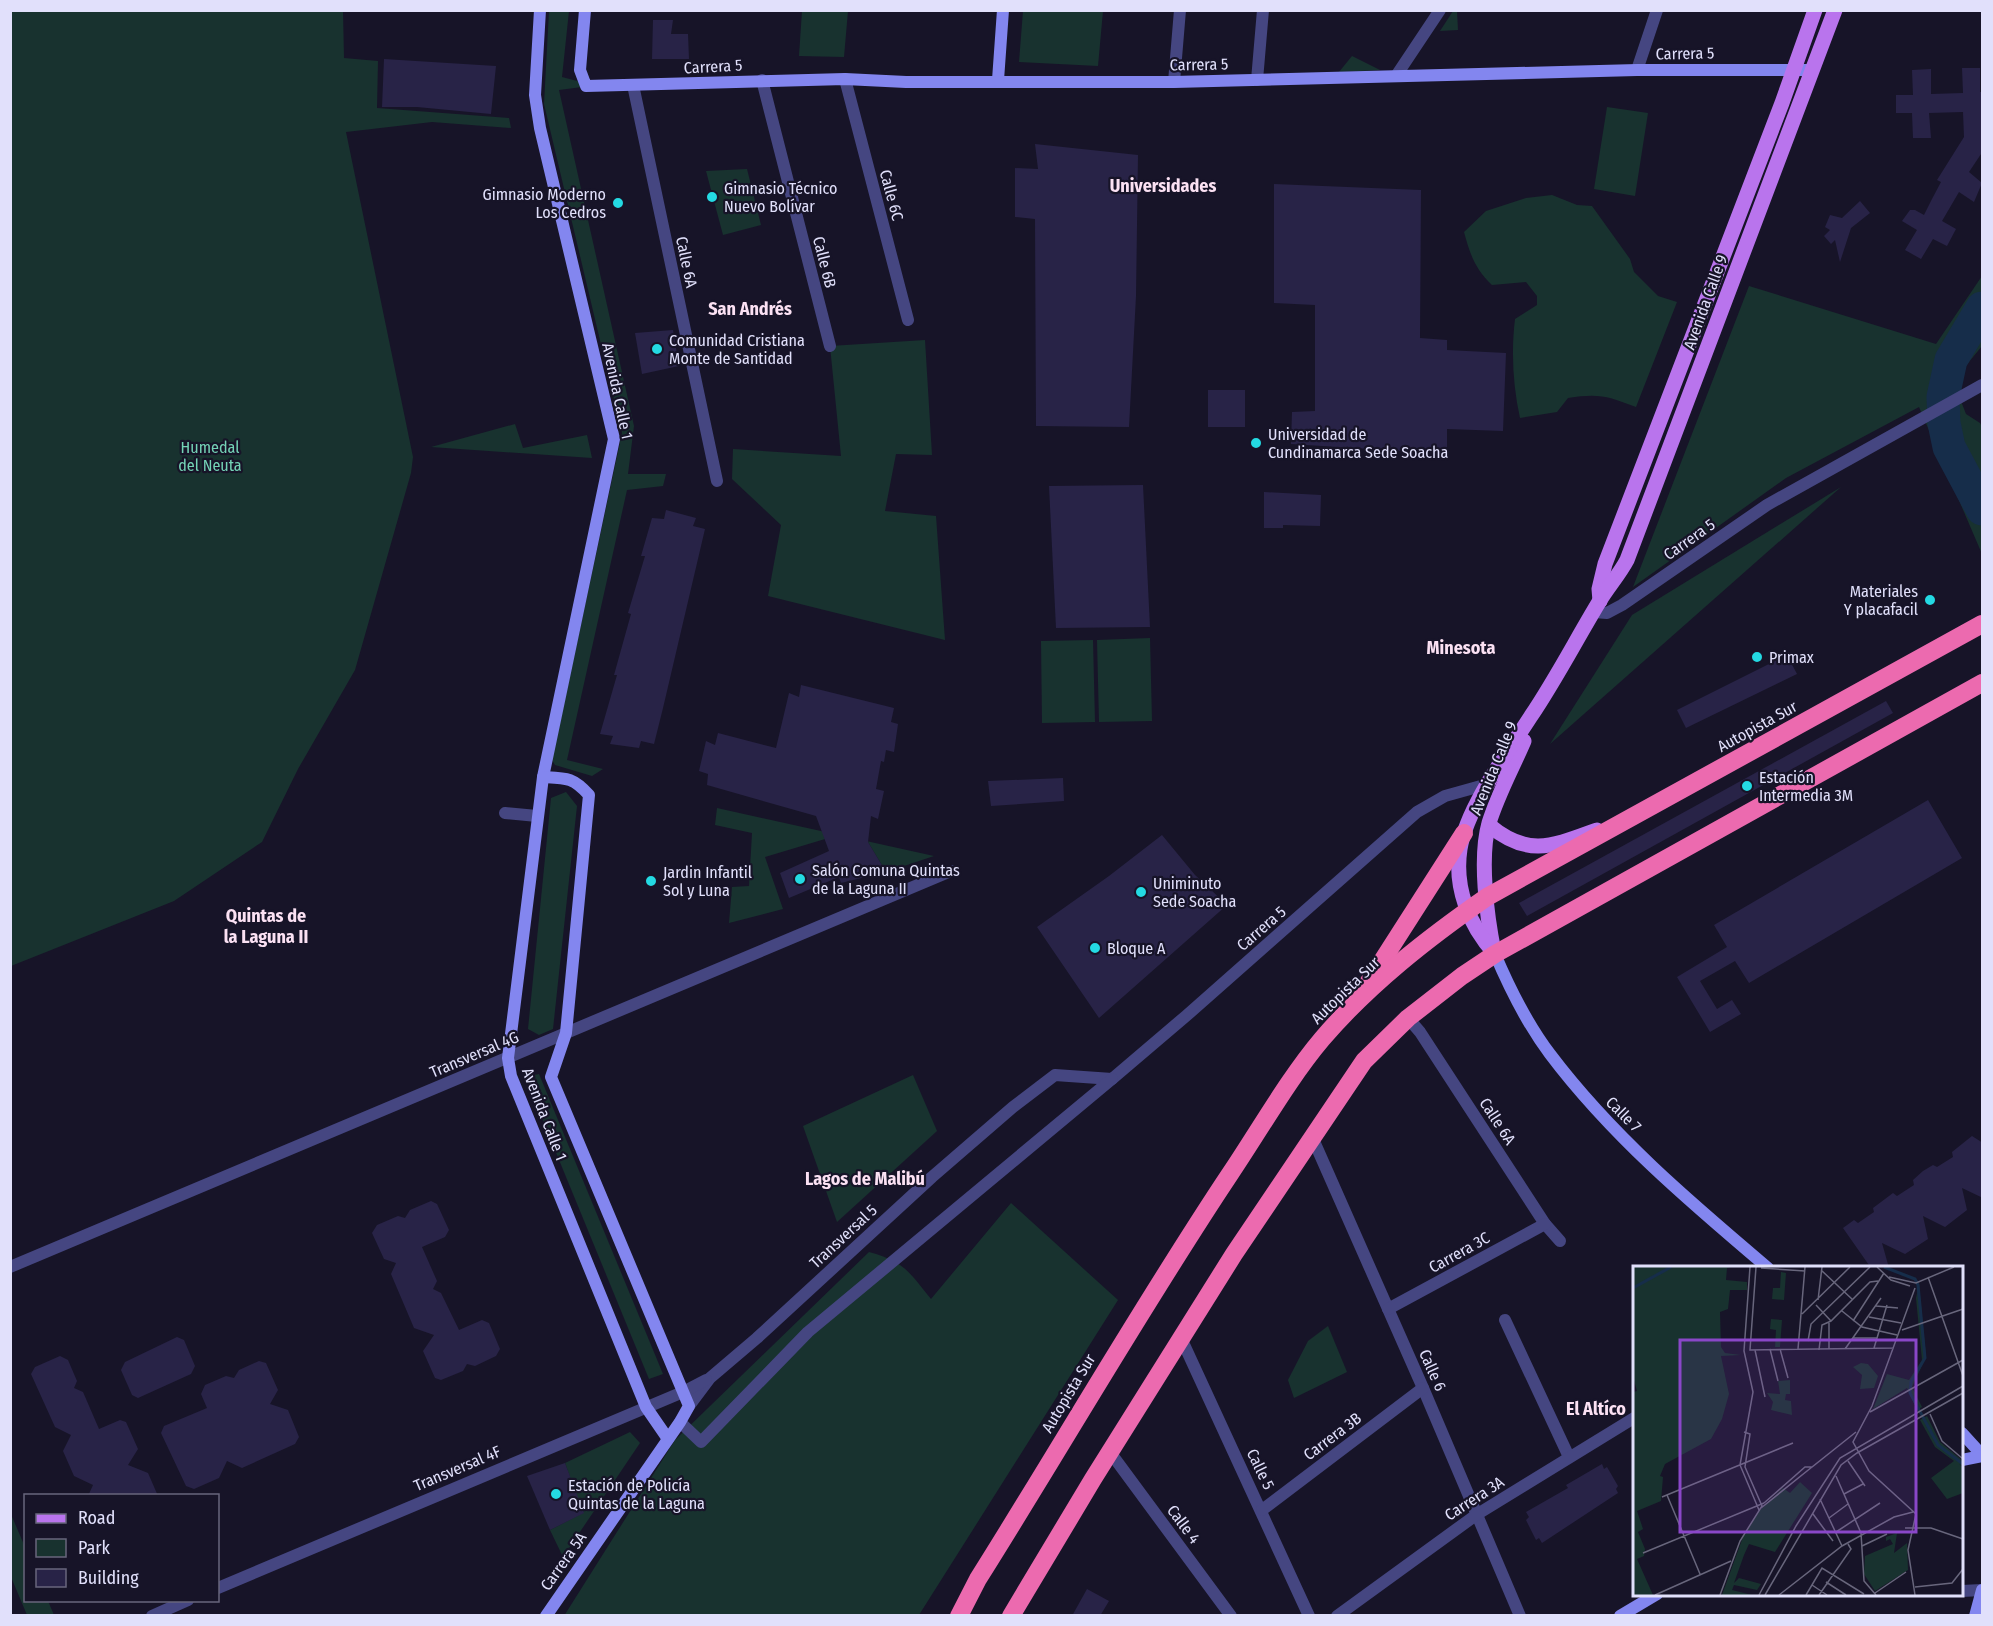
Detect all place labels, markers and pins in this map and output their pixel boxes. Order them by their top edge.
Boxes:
place label: Gimnasio Técnico Nuevo Bolívar [724,179,837,216]
place label: Gimnasio Moderno Los Cedros [483,185,606,222]
marker: Gimnasio Técnico Nuevo Bolívar [705,190,719,204]
marker: Gimnasio Moderno Los Cedros [611,196,625,210]
place label: Comunidad Cristiana Monte de Santidad [669,331,805,368]
marker: Comunidad Cristiana Monte de Santidad [650,342,664,356]
place label: Universidad de Cundinamarca Sede Soacha [1268,425,1449,462]
marker: Universidad de Cundinamarca Sede Soacha [1249,436,1263,450]
place label: Materiales Y placafacil [1844,582,1918,619]
marker: Materiales Y placafacil [1923,593,1937,607]
place label: Primax [1769,648,1814,667]
marker: Primax [1750,650,1764,664]
place label: Estación Intermedia 3M [1759,768,1853,805]
marker: Estación Intermedia 3M [1740,779,1754,793]
place label: Salón Comuna Quintas de la Laguna II [812,861,960,898]
place label: Jardin Infantil Sol y Luna [663,863,752,900]
marker: Salón Comuna Quintas de la Laguna II [793,872,807,886]
marker: Jardin Infantil Sol y Luna [644,874,658,888]
place label: Uniminuto Sede Soacha [1153,874,1236,911]
marker: Uniminuto Sede Soacha [1134,885,1148,899]
place label: Bloque A [1107,939,1166,958]
marker: Bloque A [1088,941,1102,955]
place label: Estación de Policía Quintas de la Laguna [568,1476,705,1513]
marker: Estación de Policía Quintas de la Laguna [549,1487,563,1501]

